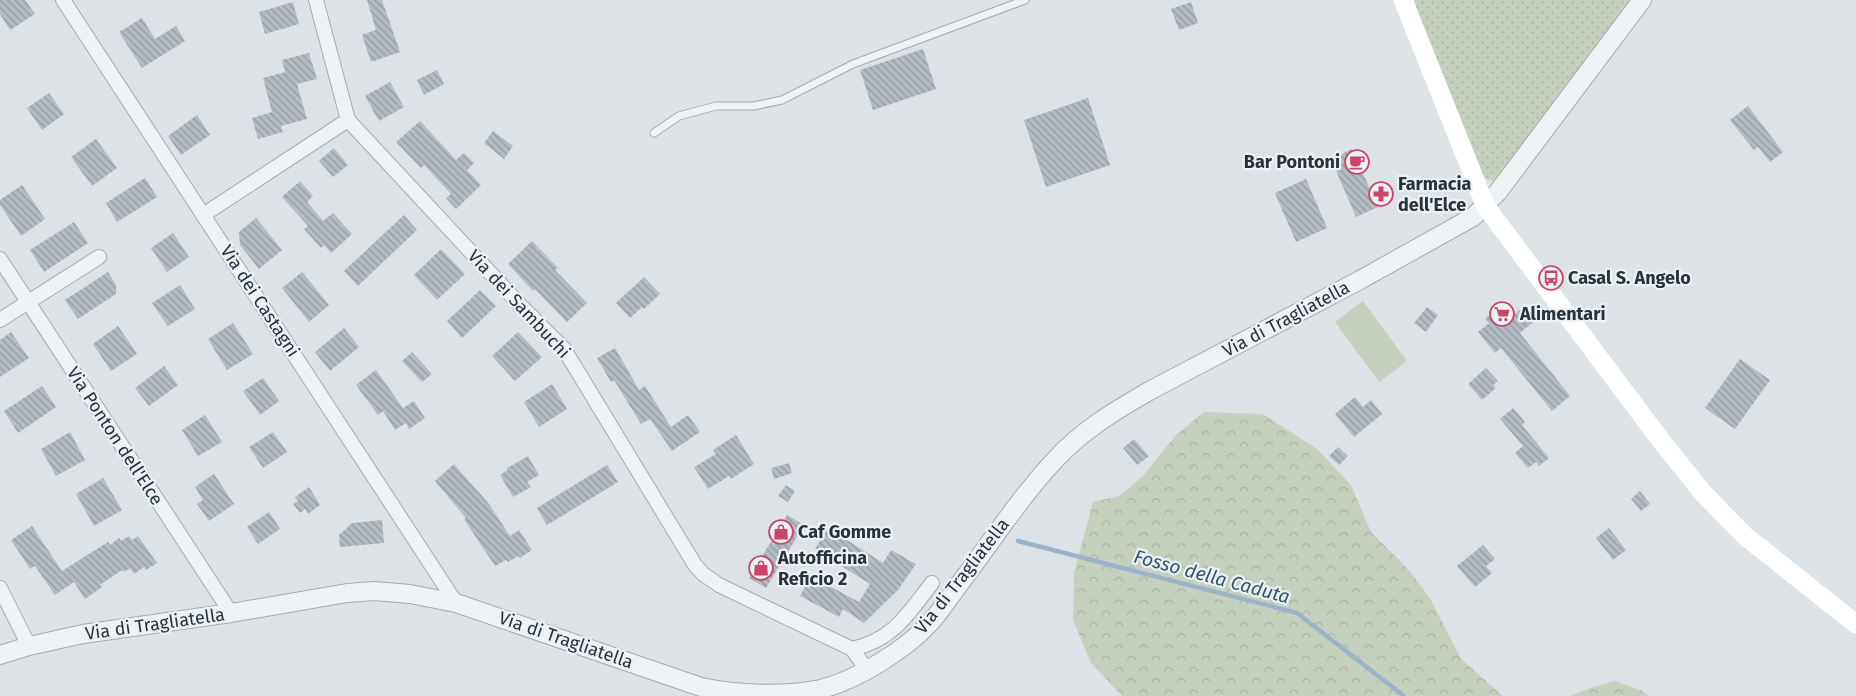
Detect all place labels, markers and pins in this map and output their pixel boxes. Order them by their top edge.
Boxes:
cafe icon: Bar Pontoni [1344,149,1370,175]
place label: Bar Pontoni [1244,151,1340,173]
place label: Farmacia dell'Elce [1398,173,1472,216]
pharmacy icon: Farmacia dell'Elce [1368,181,1394,207]
bus stop icon: Casal S. Angelo [1538,265,1564,291]
place label: Casal S. Angelo [1568,267,1691,289]
supermarket icon: Alimentari [1489,301,1515,327]
place label: Alimentari [1519,303,1605,325]
shop icon: Caf Gomme [768,519,794,545]
place label: Caf Gomme [798,521,891,543]
place label: Autofficina Reficio 2 [777,547,867,590]
shop icon: Autofficina Reficio 2 [748,555,774,581]

